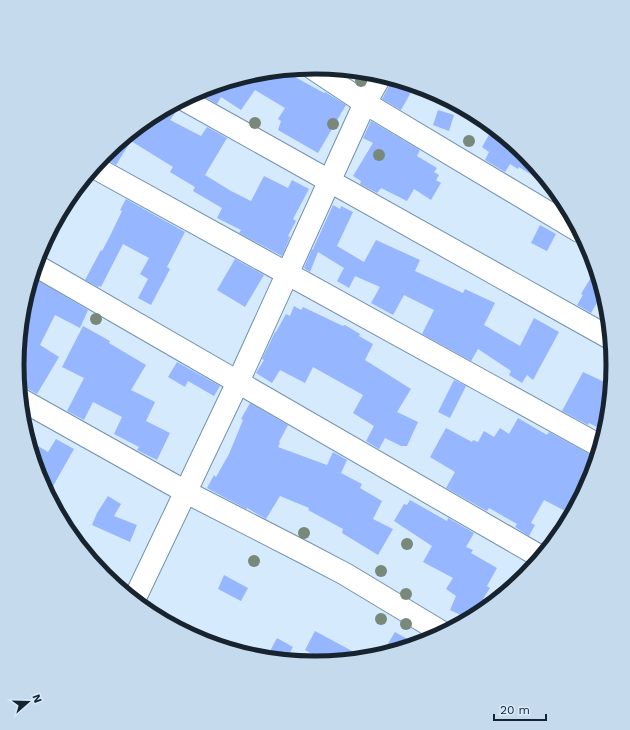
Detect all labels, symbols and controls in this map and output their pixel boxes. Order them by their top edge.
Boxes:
north arrow [8,682,48,722]
text: N [29,693,44,705]
scale bar [494,696,546,722]
text: 20 m [500,703,530,717]

